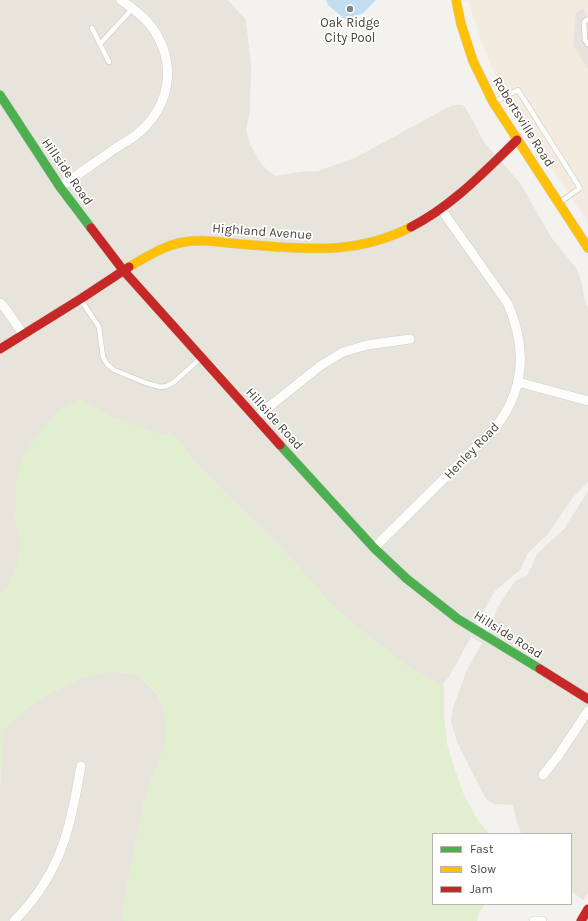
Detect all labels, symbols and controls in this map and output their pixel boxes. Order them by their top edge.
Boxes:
marker: Oak Ridge City Pool [345,4,355,14]
place label: Oak Ridge City Pool [320,15,380,46]
street label: Robertsville Road [489,74,557,170]
street label: Hillside Road [38,136,96,208]
street label: Highland Avenue [212,221,312,243]
street label: Hillside Road [242,385,306,453]
street label: Henley Road [441,419,503,483]
street label: Hillside Road [471,608,545,662]
legend [432,833,572,905]
text: Fast [470,842,493,856]
text: Slow [470,862,496,876]
text: Jam [470,882,493,896]

